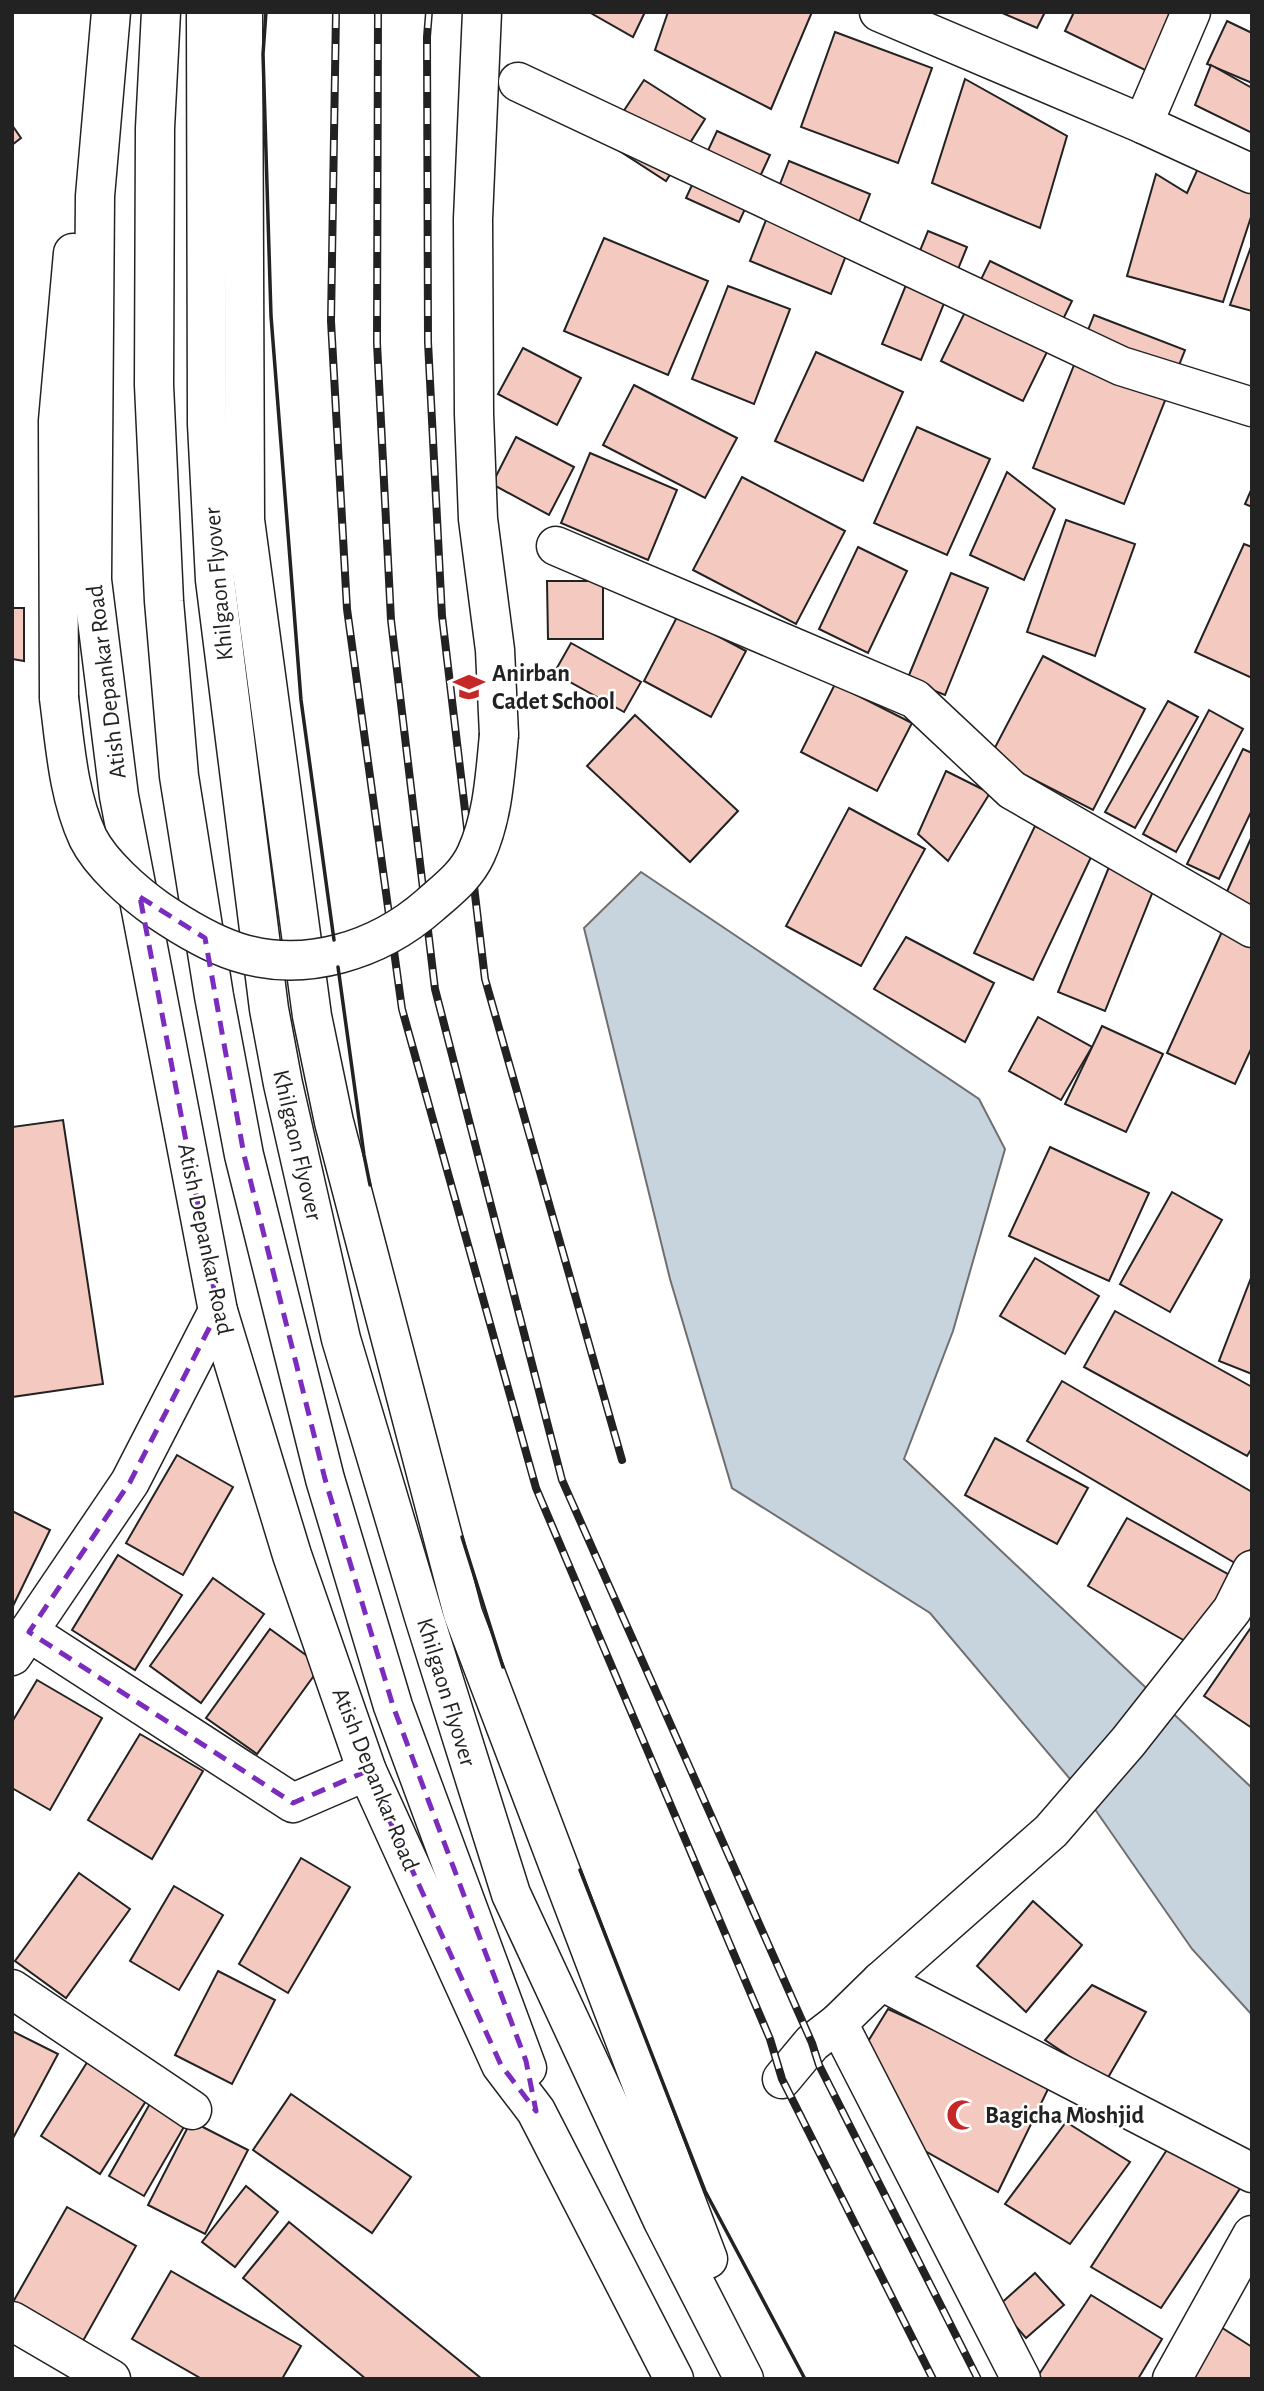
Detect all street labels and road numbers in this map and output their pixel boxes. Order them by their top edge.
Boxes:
street label: Khilgaon Flyover [200,506,238,662]
street label: Atish Depankar Road [83,584,131,780]
street label: Khilgaon Flyover [268,1068,326,1223]
street label: Atish Depankar Road [173,1141,237,1337]
street label: Khilgaon Flyover [412,1615,480,1770]
street label: Atish Depankar Road [327,1685,423,1874]

